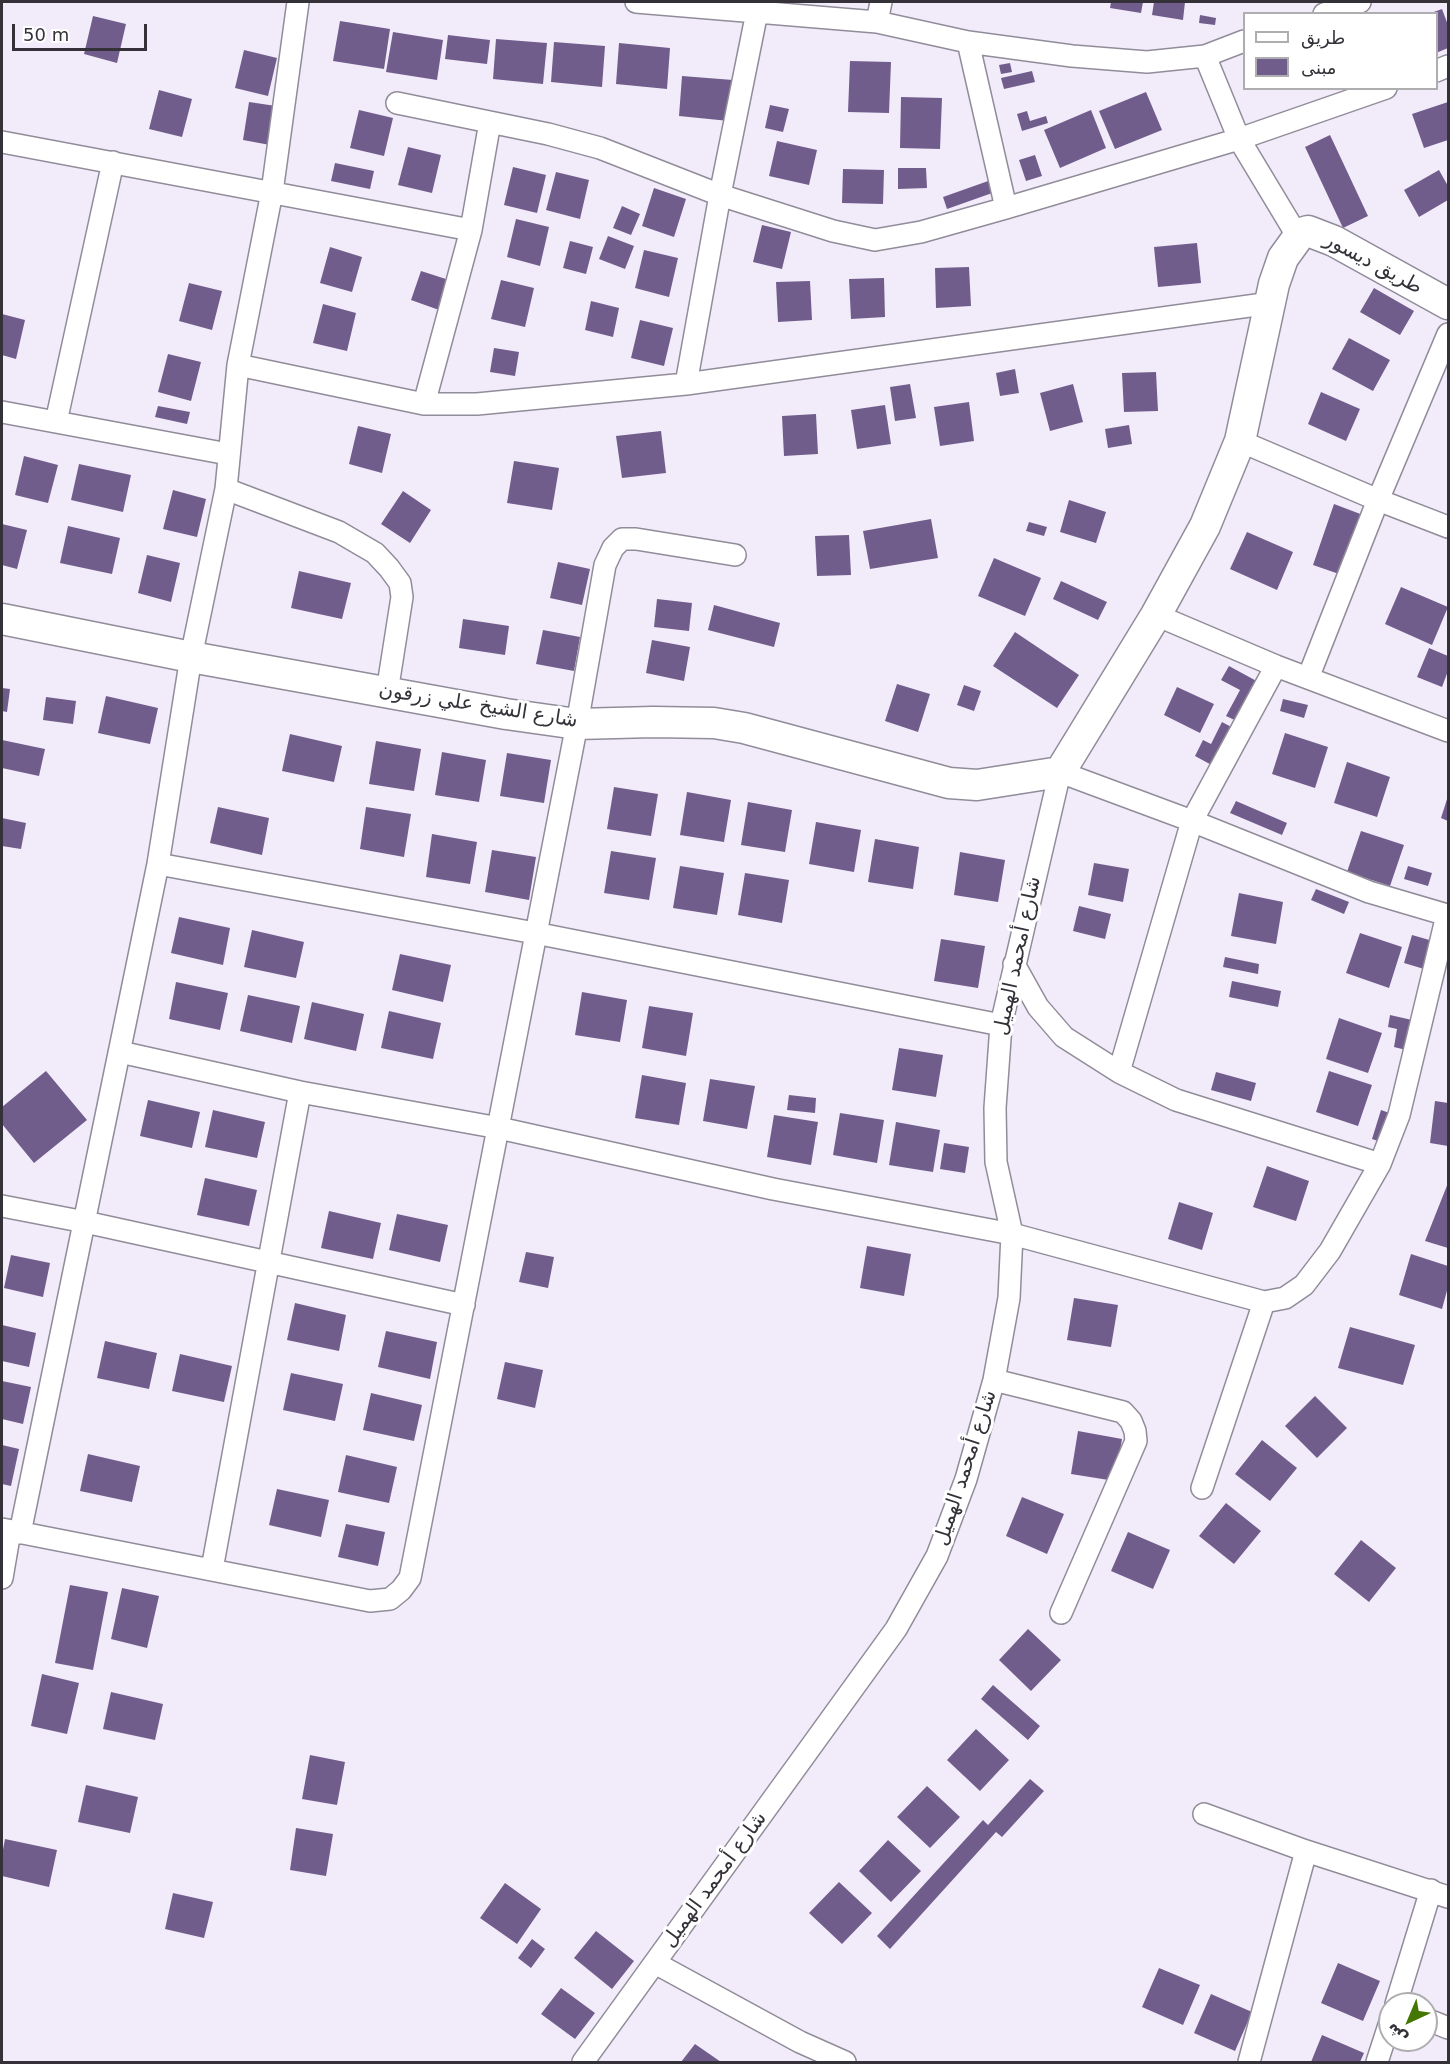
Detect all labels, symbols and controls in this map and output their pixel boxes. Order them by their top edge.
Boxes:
scale bar [15,12,150,50]
legend [1243,12,1438,90]
text: 50 m [23,24,69,45]
text: طريق [1301,27,1345,48]
text: مبنى [1301,57,1337,78]
street label: طريق ديسور [1320,228,1426,300]
street label: شارع الشيخ علي زرقون [377,678,579,734]
street label: شارع أمحمد الهميل [989,874,1047,1038]
street label: شارع أمحمد الهميل [930,1387,1002,1549]
street label: شارع أمحمد الهميل [658,1807,772,1953]
north arrow [1378,1992,1438,2052]
text: ش [1382,2019,1411,2048]

